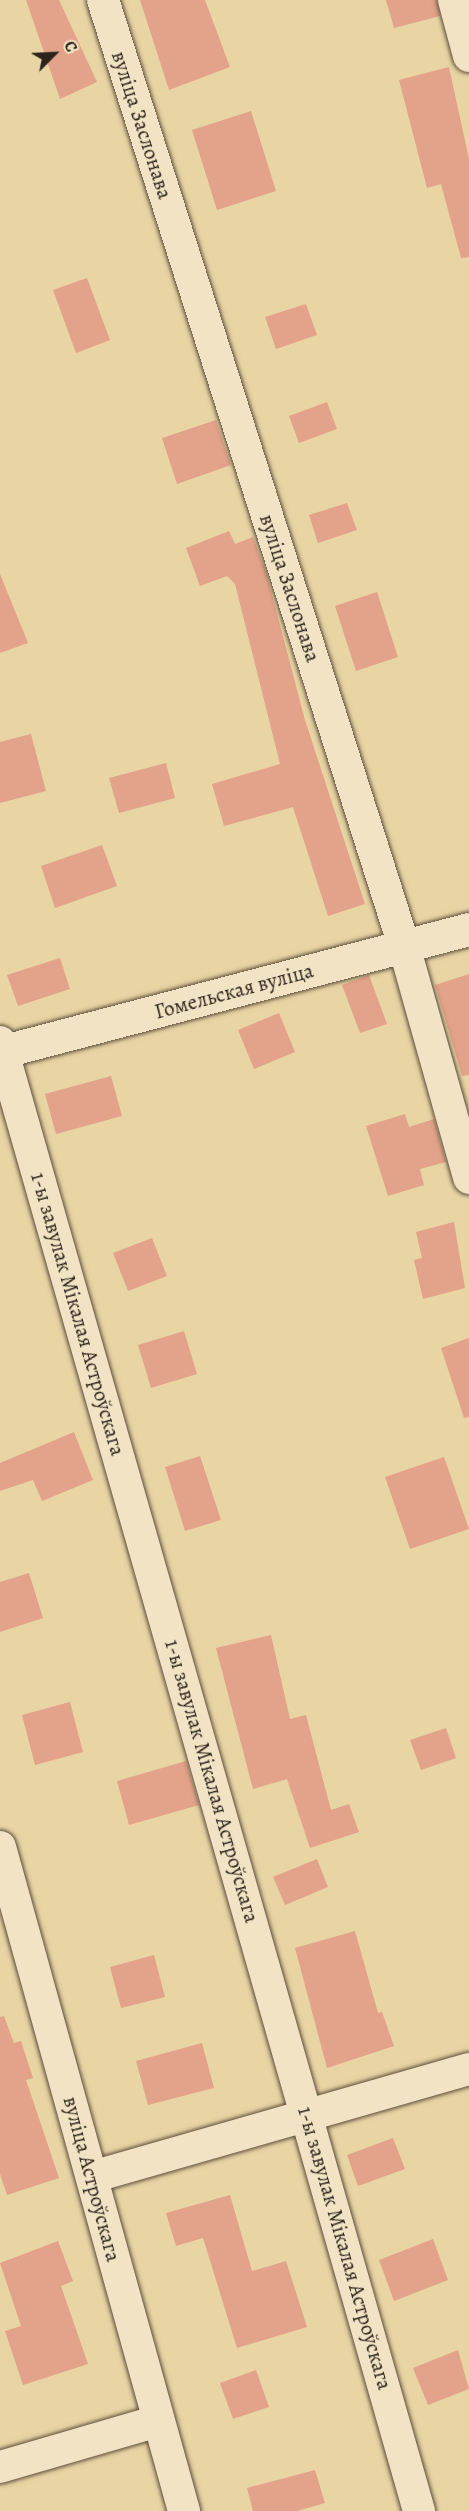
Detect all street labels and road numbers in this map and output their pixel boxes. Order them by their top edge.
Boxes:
street label: вуліца Заслонава [106,48,178,202]
street label: вуліца Заслонава [254,511,326,665]
street label: Гомельская вуліца [152,958,316,1024]
street label: 1-ы завулак Мікалая Астроўскага [25,1170,131,1458]
street label: 1-ы завулак Мікалая Астроўскага [159,1637,265,1925]
street label: вуліца Астроўскага [58,2094,126,2264]
street label: 1-ы завулак Мікалая Астроўскага [292,2104,398,2392]

